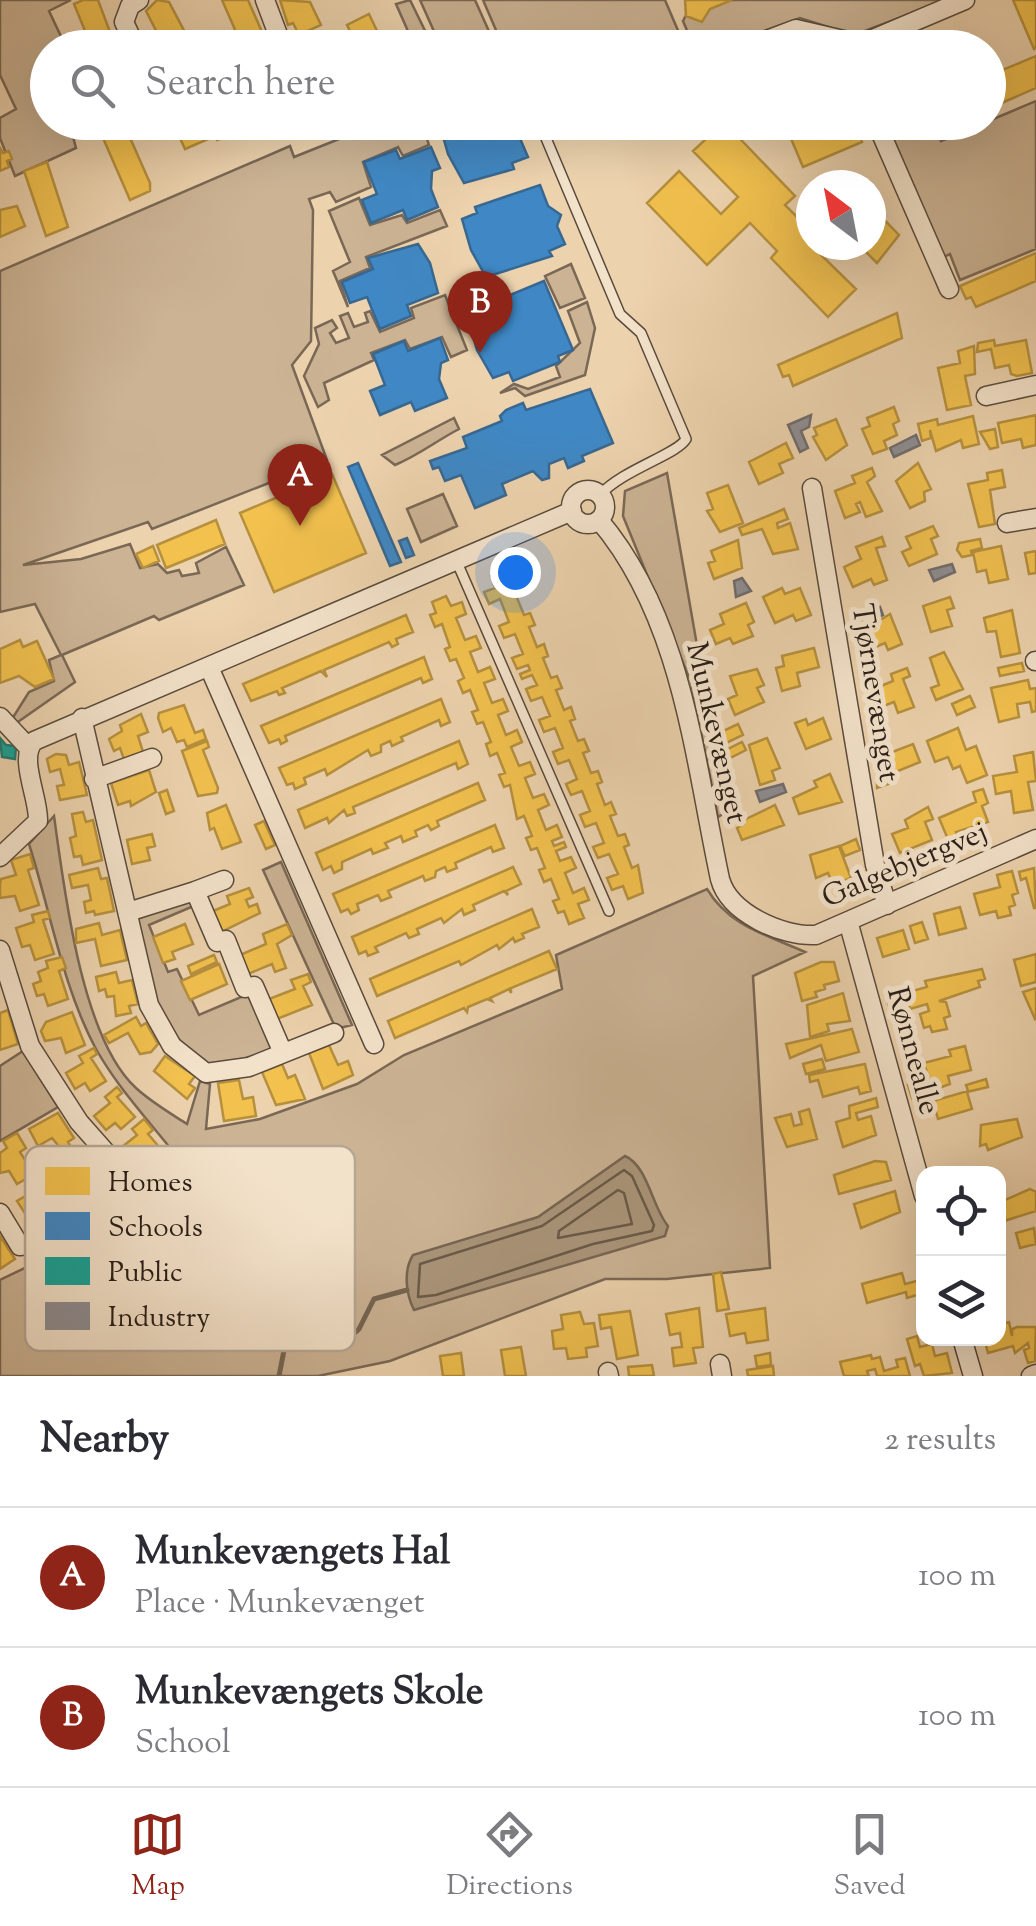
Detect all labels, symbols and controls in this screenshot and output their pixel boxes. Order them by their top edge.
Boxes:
search box [30,30,1006,140]
icon: search [65,58,120,113]
text: Search here [145,58,336,112]
north arrow [796,170,886,260]
pin: B [448,270,512,353]
pin: A [268,444,332,526]
your location [490,547,541,598]
street label: Tjørnevænget [839,601,909,785]
street label: Munkevænget [673,638,757,828]
street label: Galgebjergvej [816,812,994,920]
street label: Rønnealle [874,982,950,1120]
legend [25,1146,355,1351]
text: Homes [108,1164,192,1204]
map controls [916,1166,1006,1346]
button: locate [916,1166,1006,1256]
text: Schools [108,1209,203,1249]
text: Public [108,1254,183,1294]
button: layers [916,1256,1006,1346]
text: Industry [108,1299,210,1339]
text: Nearby [40,1411,169,1471]
text: 2 results [884,1418,996,1464]
text: Munkevængets Hal [135,1527,450,1581]
text: A [60,1554,85,1600]
text: 100 m [918,1554,996,1600]
text: Place · Munkevænget [135,1581,425,1627]
text: Munkevængets Skole [135,1667,484,1721]
text: B [62,1694,83,1740]
text: 100 m [918,1694,996,1740]
text: School [135,1721,231,1767]
tab: Map [130,1807,185,1907]
tab: Directions [446,1807,573,1907]
tab: Saved [834,1807,906,1907]

